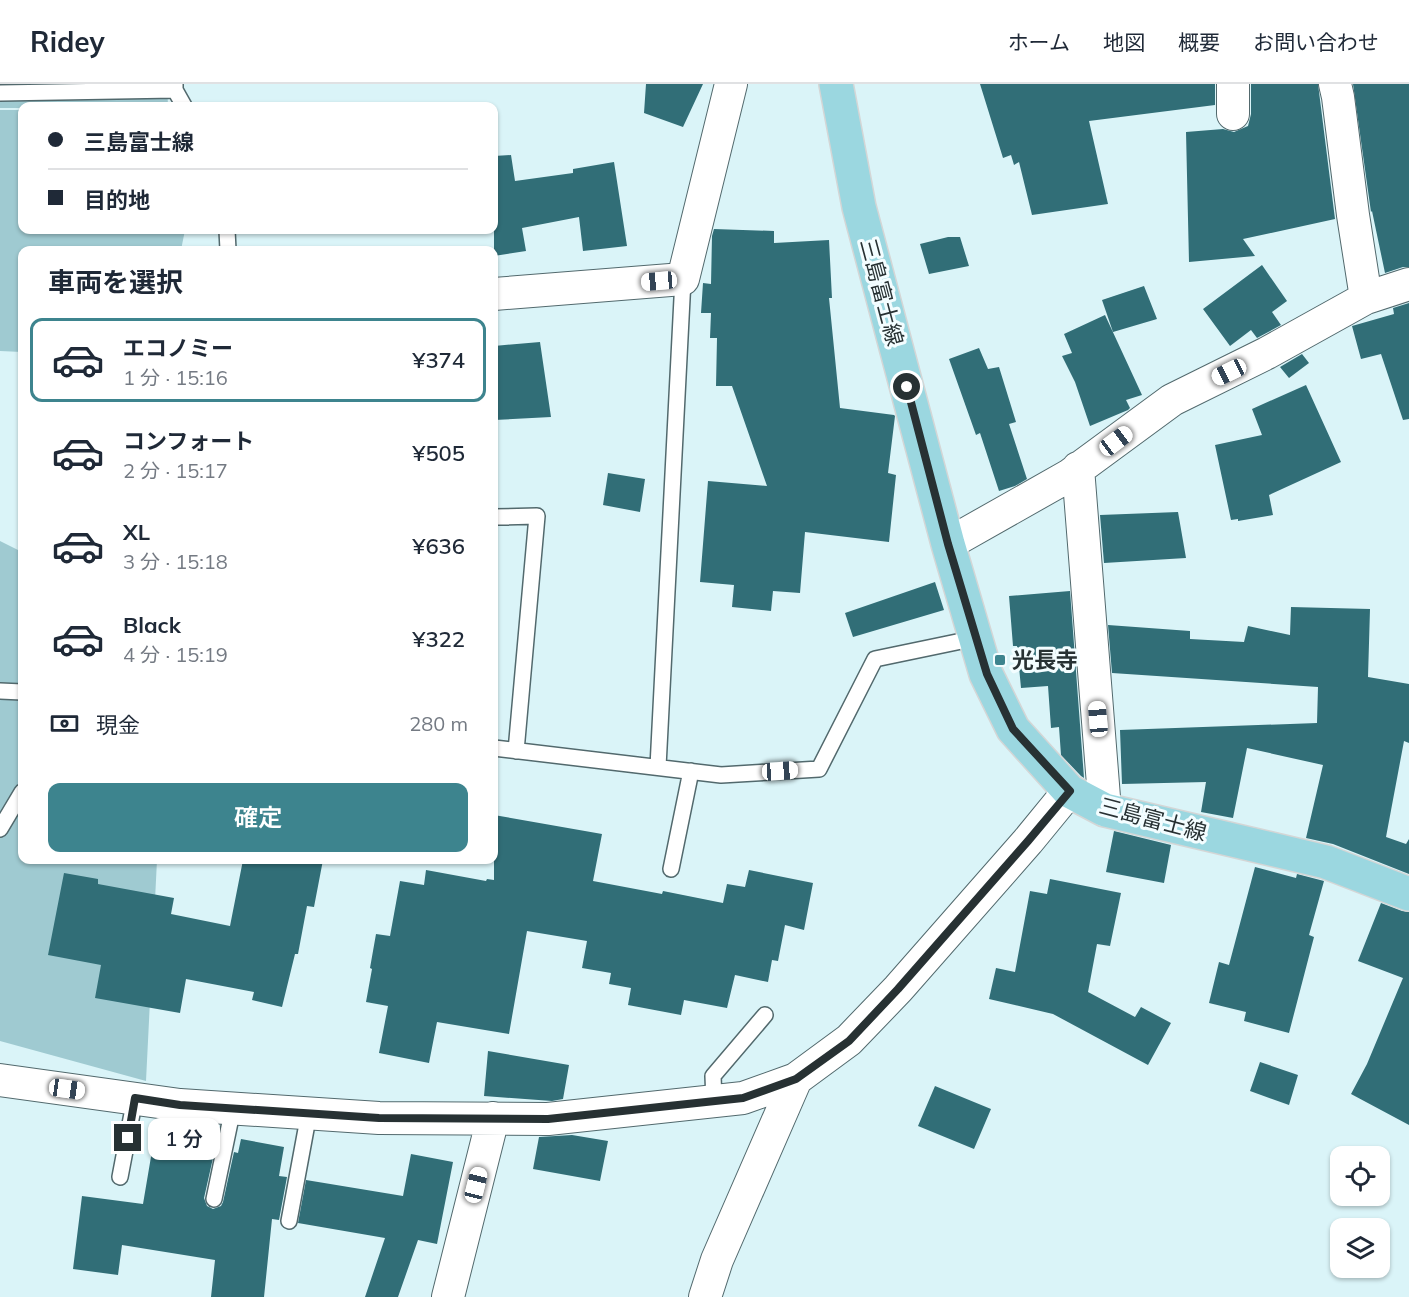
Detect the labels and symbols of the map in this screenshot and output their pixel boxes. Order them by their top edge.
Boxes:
street label: 三島富士線 [854,235,910,349]
car [640,270,678,292]
car [1209,356,1249,388]
route start [893,373,920,400]
car [1096,423,1136,459]
place label: 光長寺 [1012,646,1078,674]
marker: 光長寺 [993,653,1007,667]
car [1087,700,1109,738]
car [761,761,799,781]
street label: 三島富士線 [1096,791,1210,847]
car [48,1078,86,1100]
callout: 1 分 [149,1117,221,1159]
route end [114,1124,141,1151]
car [463,1165,489,1205]

